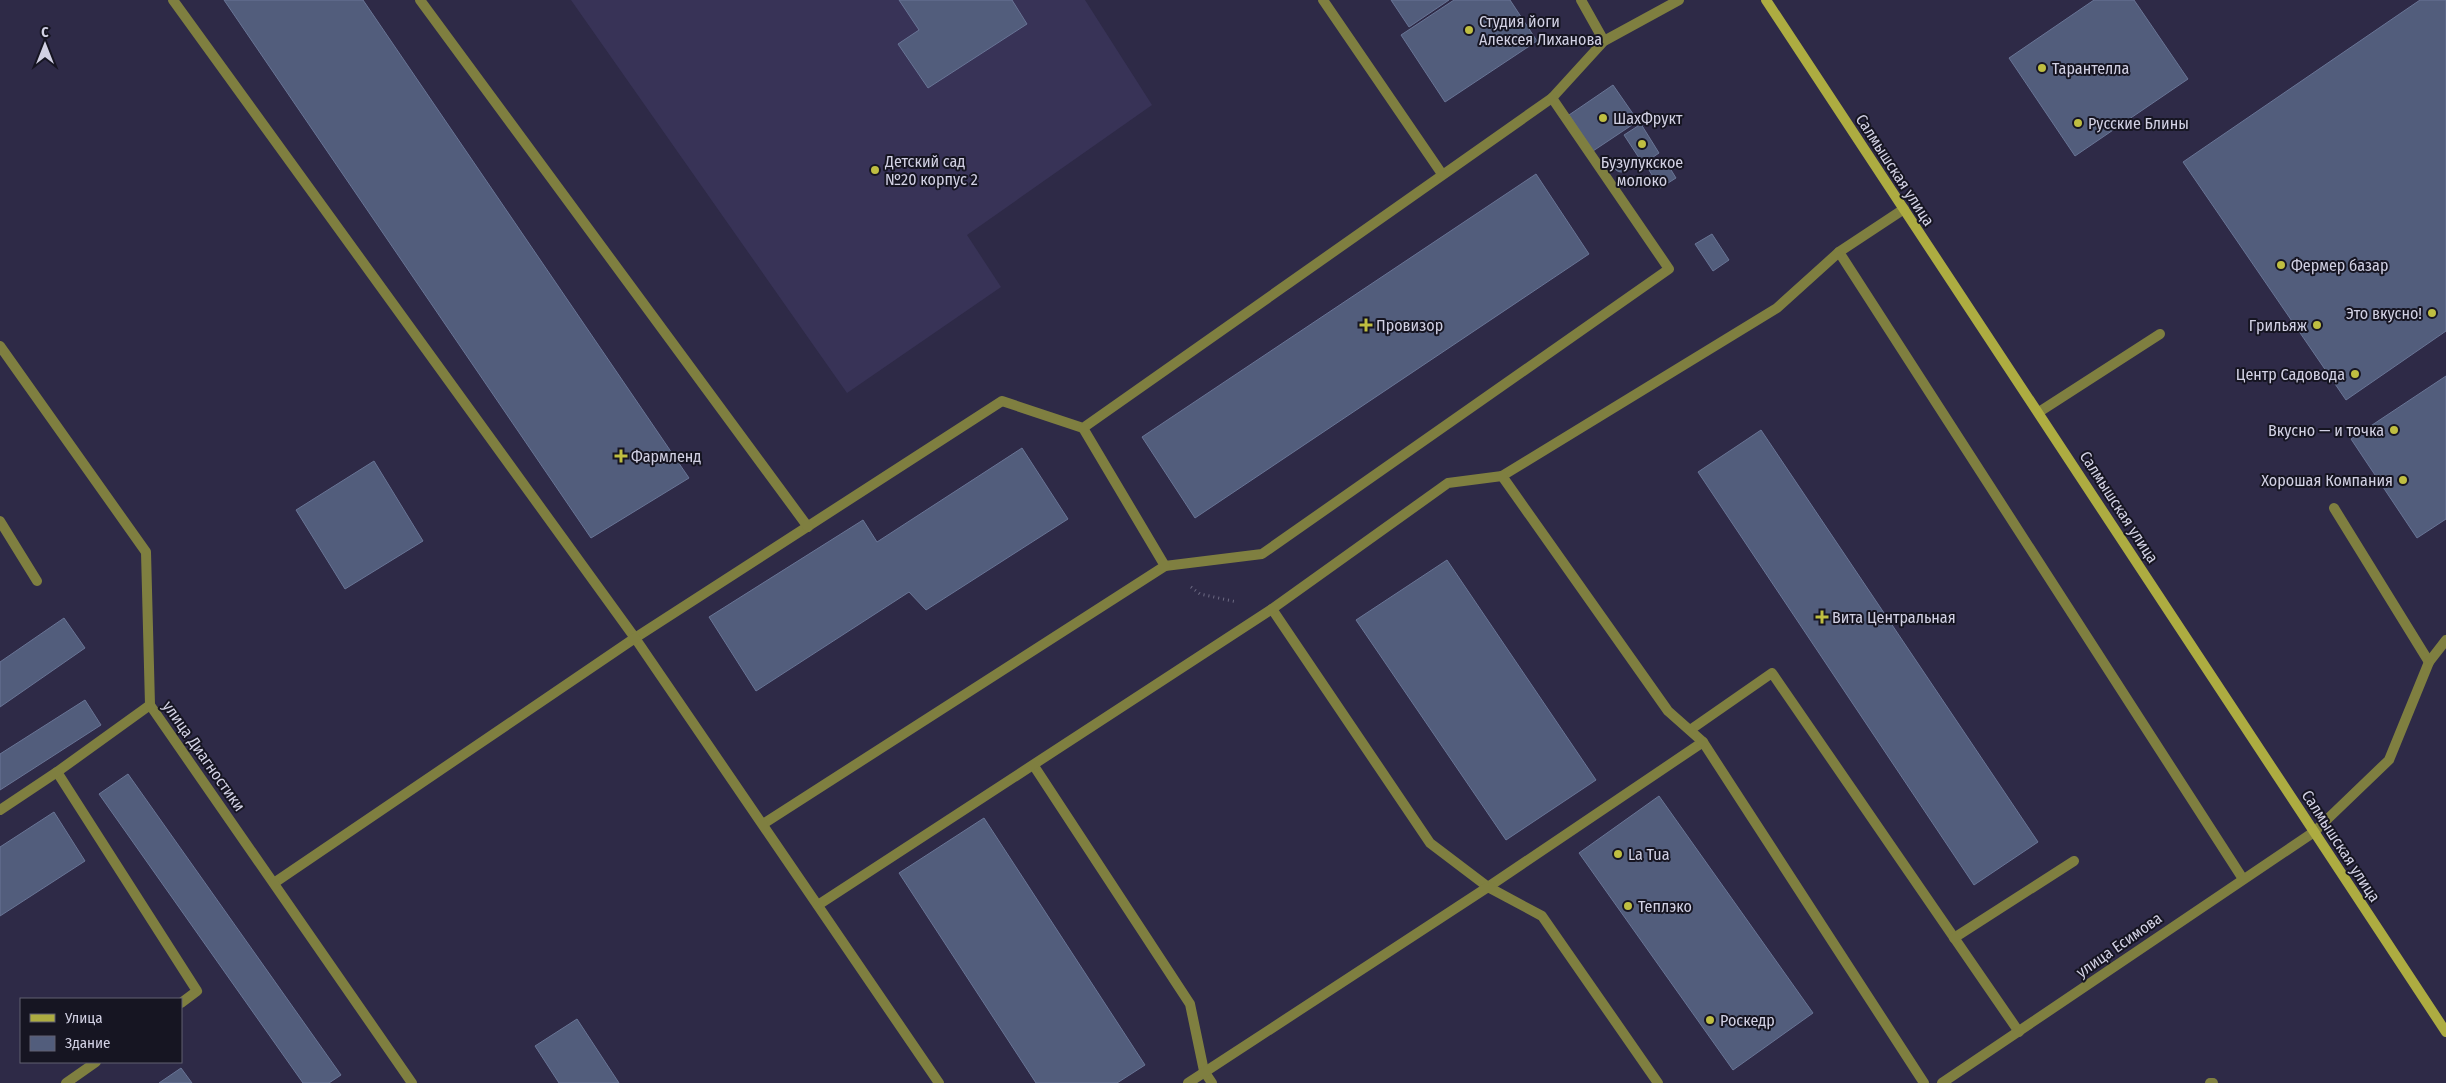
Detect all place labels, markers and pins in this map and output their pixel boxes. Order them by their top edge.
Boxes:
place label: Студия йоги Алексея Лиханова [1479,12,1602,49]
marker: Студия йоги Алексея Лиханова [1463,24,1475,36]
place label: Тарантелла [2052,59,2129,78]
marker: Тарантелла [2036,62,2048,74]
place label: ШахФрукт [1613,109,1683,128]
marker: ШахФрукт [1597,112,1609,124]
place label: Русские Блины [2088,114,2189,133]
marker: Русские Блины [2072,117,2084,129]
marker: Бузулукское молоко [1636,138,1648,150]
place label: Детский сад №20 корпус 2 [884,152,978,189]
place label: Бузулукское молоко [1601,153,1683,190]
marker: Детский сад №20 корпус 2 [869,164,881,176]
place label: Фермер базар [2291,256,2388,275]
marker: Фермер базар [2275,259,2287,271]
place label: Это вкусно! [2346,304,2422,323]
marker: Это вкусно! [2426,307,2438,319]
place label: Провизор [1376,316,1443,335]
place label: Грильяж [2249,316,2308,335]
marker: Провизор [1360,319,1372,331]
marker: Грильяж [2311,319,2323,331]
place label: Центр Садовода [2236,365,2345,384]
marker: Центр Садовода [2349,368,2361,380]
place label: Вкусно — и точка [2268,421,2384,440]
marker: Вкусно — и точка [2388,424,2400,436]
place label: Фармленд [631,447,701,466]
marker: Фармленд [615,450,627,462]
place label: Хорошая Компания [2261,471,2393,490]
marker: Хорошая Компания [2397,474,2409,486]
place label: Вита Центральная [1832,608,1956,627]
marker: Вита Центральная [1816,611,1828,623]
place label: La Tua [1628,845,1670,864]
marker: La Tua [1612,848,1624,860]
place label: Теплэко [1638,897,1692,916]
marker: Теплэко [1622,900,1634,912]
place label: Роскедр [1720,1011,1775,1030]
marker: Роскедр [1704,1014,1716,1026]

